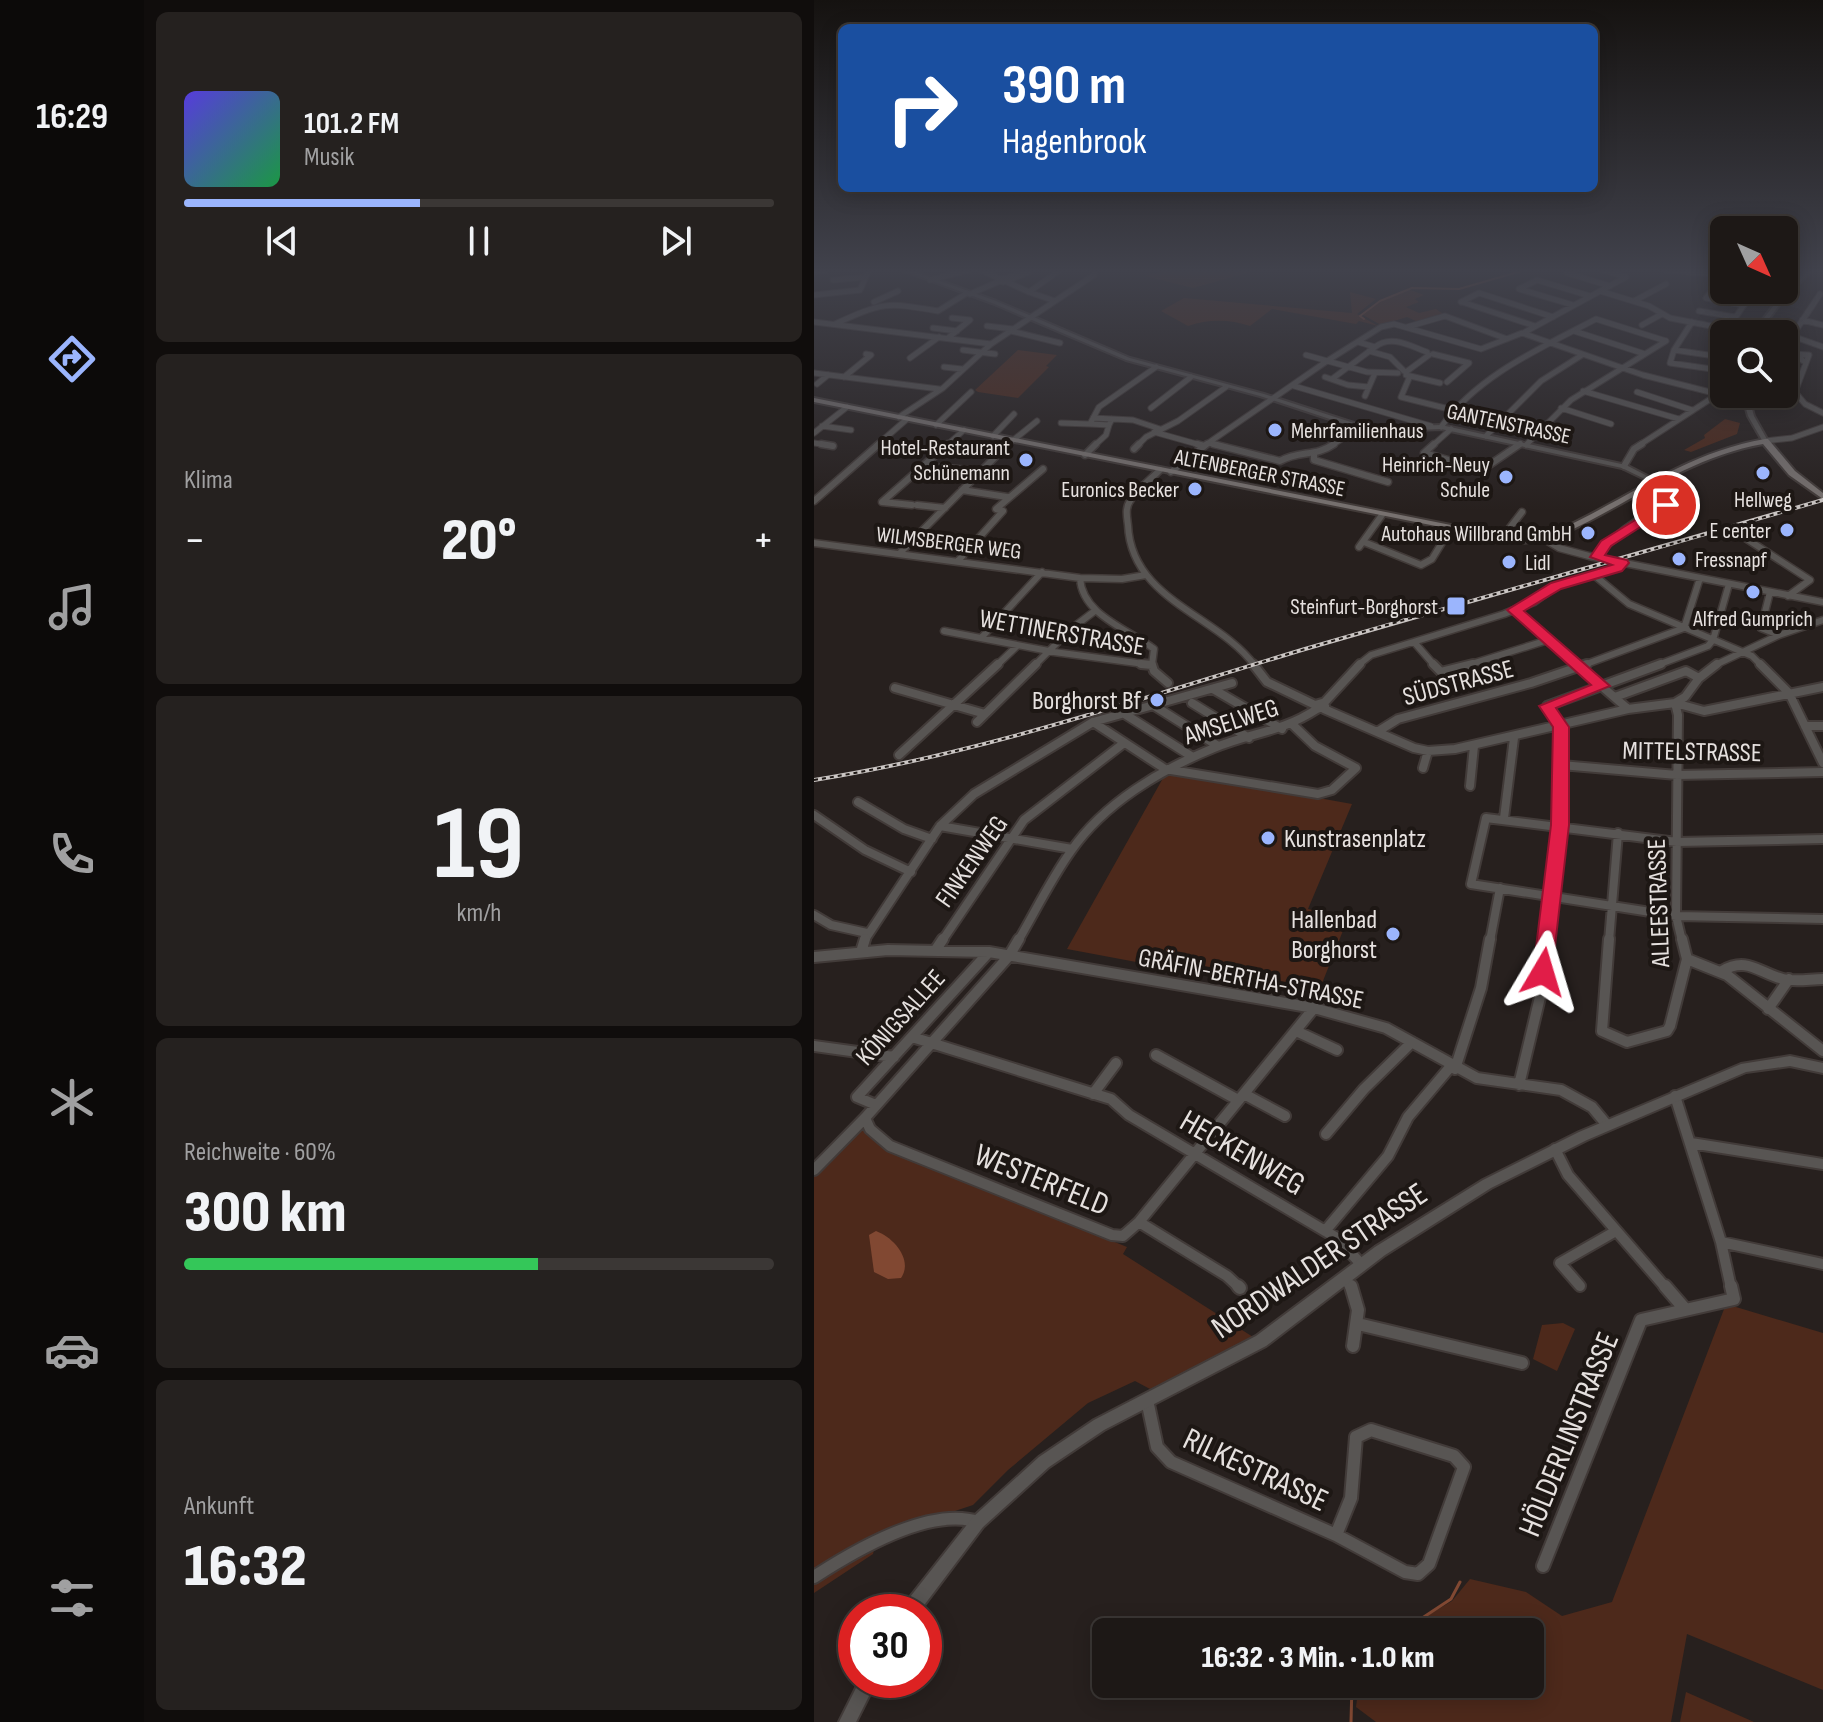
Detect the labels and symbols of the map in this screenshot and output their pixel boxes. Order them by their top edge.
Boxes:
north arrow [1710,216,1798,304]
street label: GANTENSTRASSE [1444,398,1573,451]
place label: Mehrfamilienhaus [1291,418,1424,445]
marker: Mehrfamilienhaus [1266,421,1284,439]
place label: Hotel-Restaurant Schünemann [881,435,1010,487]
street label: ALTENBERGER STRASSE [1171,444,1347,503]
marker: Hotel-Restaurant Schünemann [1017,451,1035,469]
place label: Heinrich-Neuy Schule [1382,452,1491,504]
marker: Hellweg [1754,464,1772,482]
marker: Heinrich-Neuy Schule [1497,468,1515,486]
pin [1632,471,1700,539]
place label: Euronics Becker [1061,477,1179,504]
marker: Euronics Becker [1186,480,1204,498]
place label: Hellweg [1734,487,1792,514]
place label: E center [1710,518,1771,545]
street label: WILMSBERGER WEG [875,521,1023,566]
place label: Autohaus Willbrand GmbH [1381,521,1572,548]
marker: E center [1778,521,1796,539]
marker: Autohaus Willbrand GmbH [1579,524,1597,542]
place label: Fressnapf [1695,547,1768,574]
place label: Lidl [1525,550,1551,577]
marker: Fressnapf [1670,550,1688,568]
marker: Lidl [1500,553,1518,571]
marker: Alfred Gumprich [1744,583,1762,601]
place label: Steinfurt-Borghorst [1290,594,1438,621]
marker: Steinfurt-Borghorst [1445,595,1467,617]
street label: WETTINERSTRASSE [977,604,1147,663]
place label: Alfred Gumprich [1692,606,1813,633]
street label: SÜDSTRASSE [1400,654,1517,713]
place label: Borghorst Bf [1032,686,1141,717]
marker: Borghorst Bf [1148,691,1166,709]
street label: AMSELWEG [1179,693,1283,753]
street label: MITTELSTRASSE [1622,736,1762,769]
street label: FINKENWEG [930,810,1015,914]
place label: Kunstrasenplatz [1284,824,1426,855]
marker: Kunstrasenplatz [1259,829,1277,847]
street label: ALLEESTRASSE [1642,838,1677,969]
place label: Hallenbad Borghorst [1291,905,1377,966]
marker: Hallenbad Borghorst [1384,925,1402,943]
position arrow [1501,930,1585,1014]
street label: GRÄFIN-BERTHA-STRASSE [1135,942,1366,1017]
street label: KÖNIGSALLEE [850,964,952,1072]
street label: HECKENWEG [1173,1102,1312,1205]
street label: WESTERFELD [968,1136,1114,1225]
street label: NORDWALDER STRASSE [1205,1175,1435,1348]
street label: HÖLDERLINSTRASSE [1511,1327,1628,1542]
street label: RILKESTRASSE [1177,1420,1334,1521]
speed limit sign: 30 [838,1594,942,1698]

